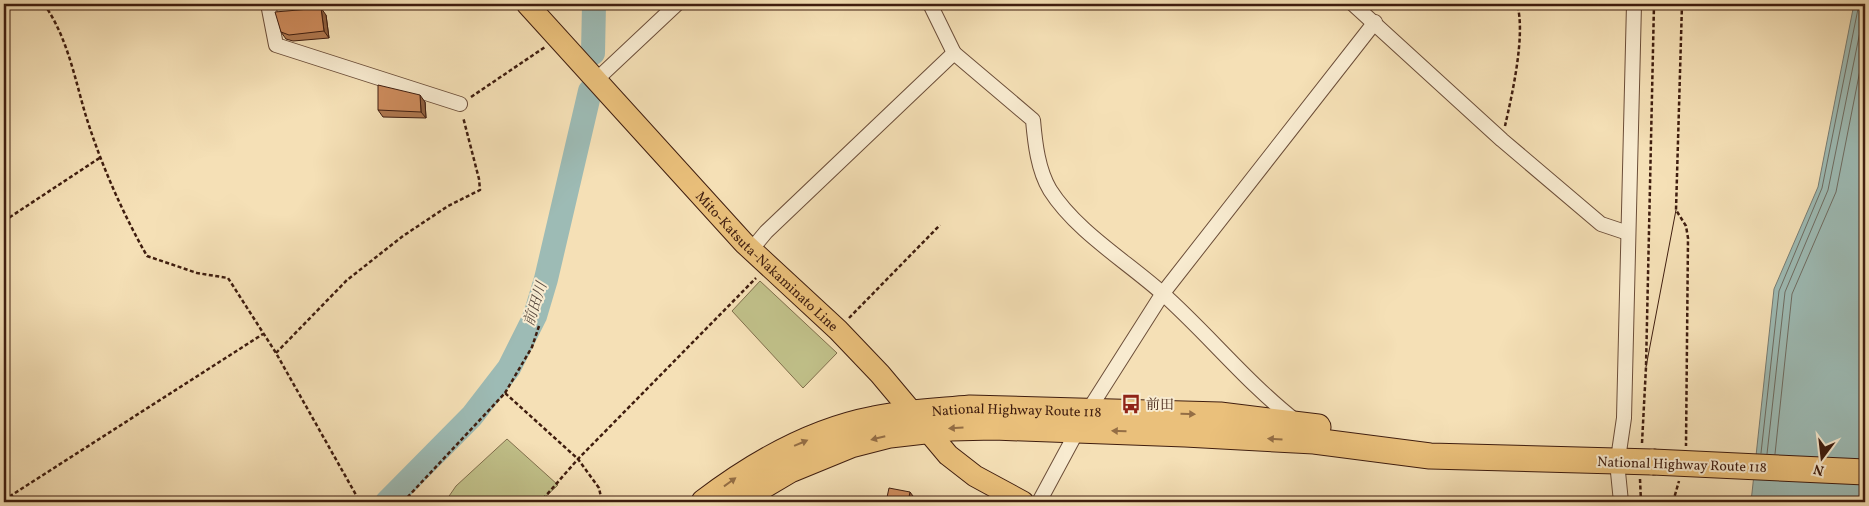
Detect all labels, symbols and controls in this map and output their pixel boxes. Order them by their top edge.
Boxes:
street label: Mito-Katsuta-Nakaminato Line [691,188,842,337]
water label: 前田川 [519,278,554,329]
bus stop icon: 前田 [1120,393,1142,415]
place label: 前田 [1146,396,1174,415]
street label: National Highway Route 118 [931,400,1102,423]
one-way arrow [1180,410,1196,418]
one-way arrow [948,424,964,432]
one-way arrow [1110,427,1126,435]
one-way arrow [870,434,885,442]
one-way arrow [1267,434,1283,442]
north arrow [1796,434,1846,484]
one-way arrow [794,439,809,447]
street label: National Highway Route 118 [1597,453,1767,478]
text: N [1812,459,1826,480]
one-way arrow [723,477,737,487]

